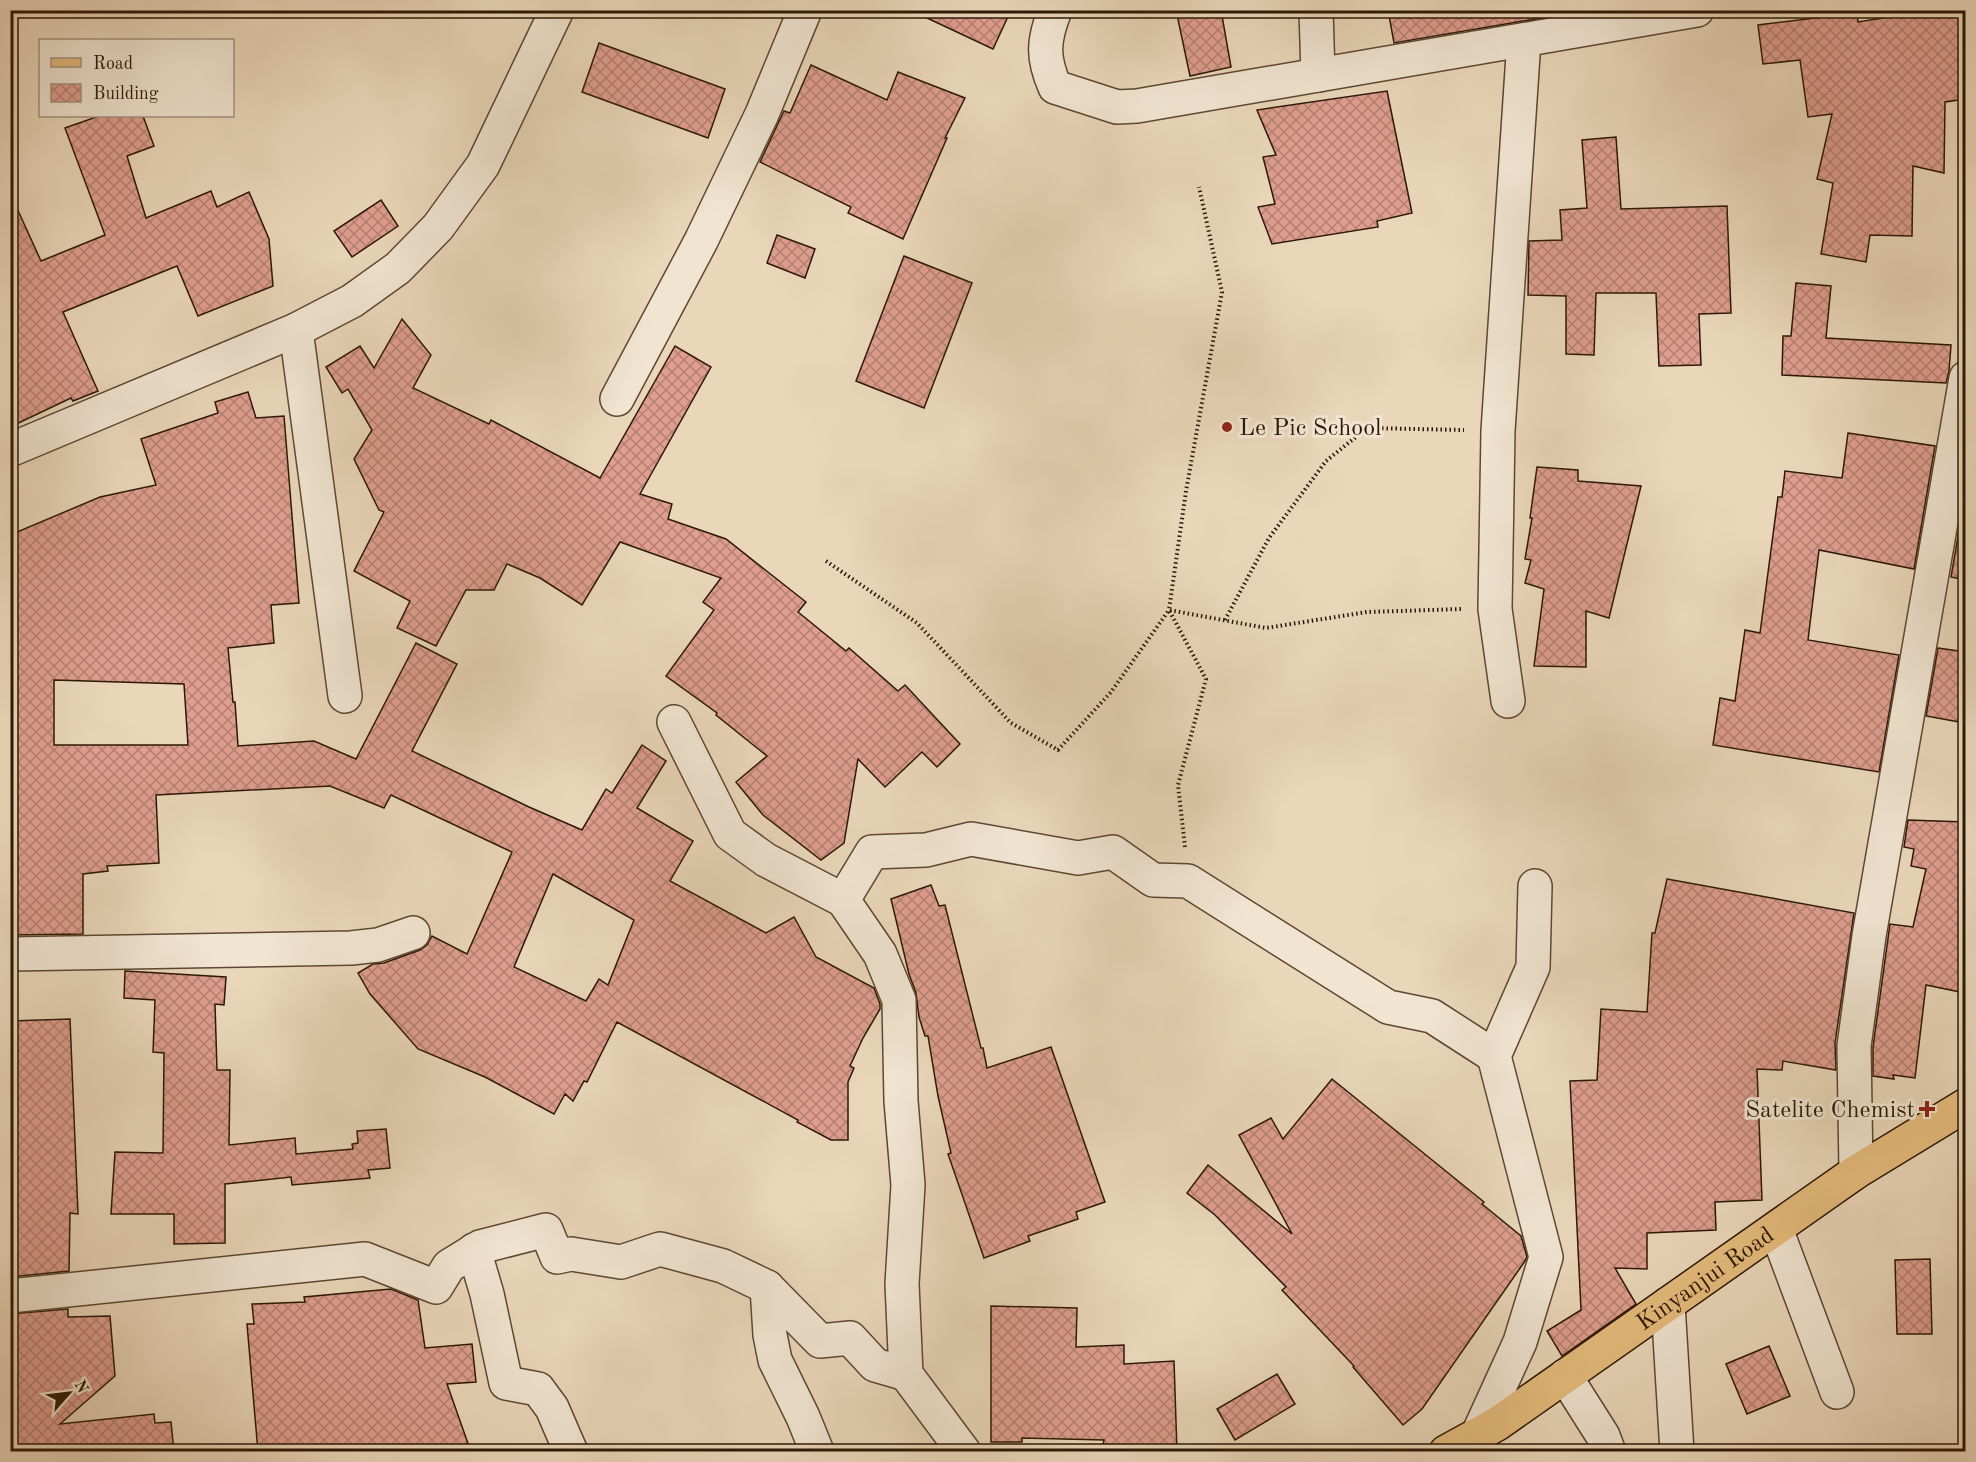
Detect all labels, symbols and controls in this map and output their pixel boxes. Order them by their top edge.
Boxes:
legend [39,39,234,117]
text: Road [93,55,133,73]
text: Building [93,85,159,103]
place label: Le Pic School [1239,417,1382,441]
marker: Le Pic School [1220,420,1234,434]
place label: Satelite Chemist [1745,1099,1915,1123]
marker: Satelite Chemist [1920,1102,1934,1116]
street label: Kinyanjui Road [1633,1224,1779,1336]
north arrow [39,1363,99,1423]
text: N [71,1378,91,1397]

